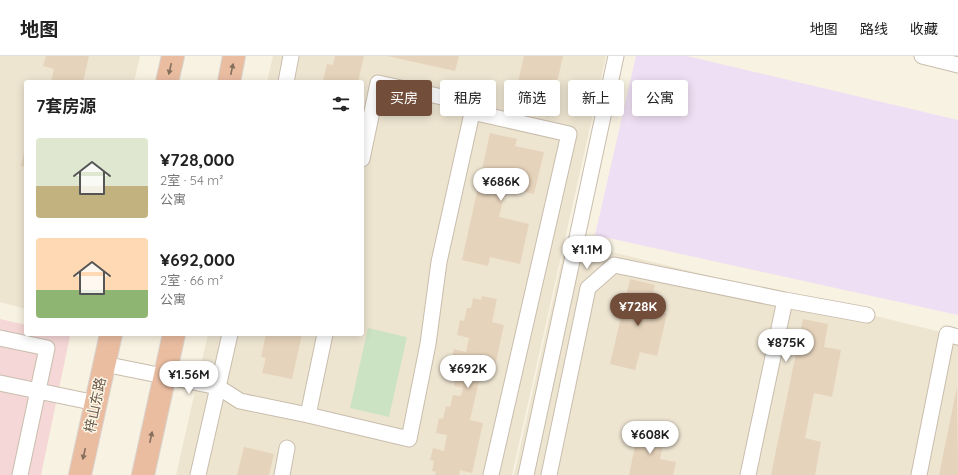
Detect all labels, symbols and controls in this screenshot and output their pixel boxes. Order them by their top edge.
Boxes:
text: 地图 [20,17,58,41]
text: 地图 [810,20,838,38]
text: 路线 [860,20,888,38]
text: 收藏 [910,20,938,38]
one-way arrow [166,63,172,75]
one-way arrow [229,63,235,75]
chip: 买房 [376,80,432,116]
chip: 租房 [440,80,496,116]
chip: 筛选 [504,80,560,116]
chip: 新上 [568,80,624,116]
chip: 公寓 [632,80,688,116]
icon: filters [330,93,352,115]
text: 7套房源 [36,95,96,116]
text: ¥728,000 [160,149,234,170]
icon: home [68,154,116,202]
pin: ¥686K [473,168,529,202]
text: 2室 · 54 m² [160,172,223,188]
text: ¥686K [482,173,520,189]
text: 公寓 [160,191,186,207]
pin: ¥1.1M [559,236,615,270]
text: ¥1.1M [571,241,603,257]
text: ¥692,000 [160,249,235,270]
icon: home [68,254,116,302]
text: 2室 · 66 m² [160,272,223,288]
text: 公寓 [160,291,186,307]
pin: ¥728K [610,293,666,327]
text: ¥728K [619,298,657,314]
pin: ¥875K [758,329,814,363]
text: ¥875K [767,334,805,350]
pin: ¥692K [440,355,496,389]
text: ¥692K [449,360,487,376]
pin: ¥1.56M [156,361,222,395]
text: ¥1.56M [168,366,210,382]
street label: 梓山东路 [80,376,110,434]
pin: ¥608K [622,421,678,455]
text: ¥608K [631,426,669,442]
one-way arrow [148,431,154,443]
one-way arrow [81,448,87,460]

